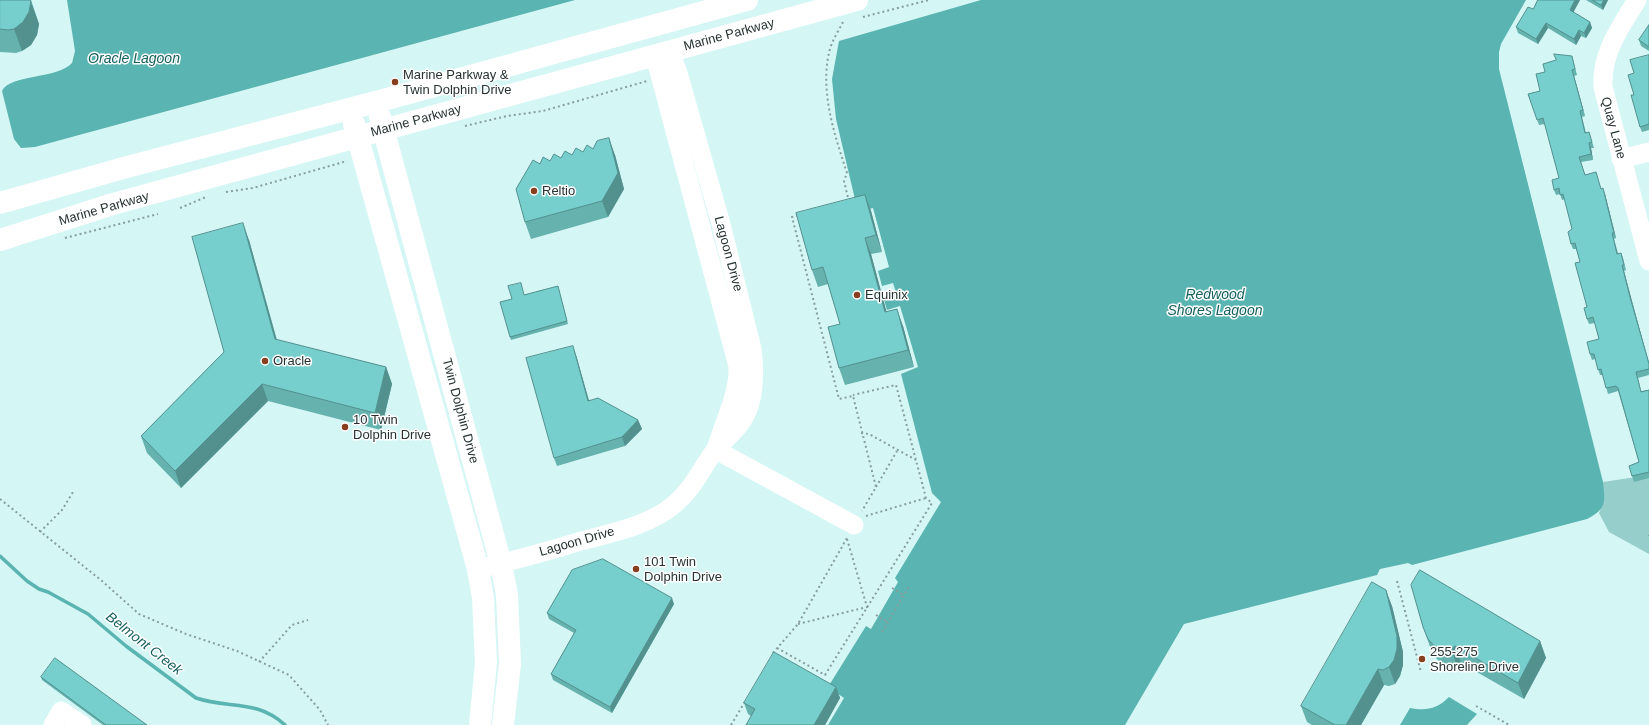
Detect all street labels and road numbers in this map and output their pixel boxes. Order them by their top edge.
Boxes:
street label: Marine Parkway [682,15,776,55]
street label: Quay Lane [1597,95,1629,161]
street label: Marine Parkway [369,101,463,141]
street label: Marine Parkway [57,189,151,229]
street label: Lagoon Drive [710,215,746,293]
street label: Twin Dolphin Drive [438,357,482,465]
street label: Lagoon Drive [538,524,616,560]

